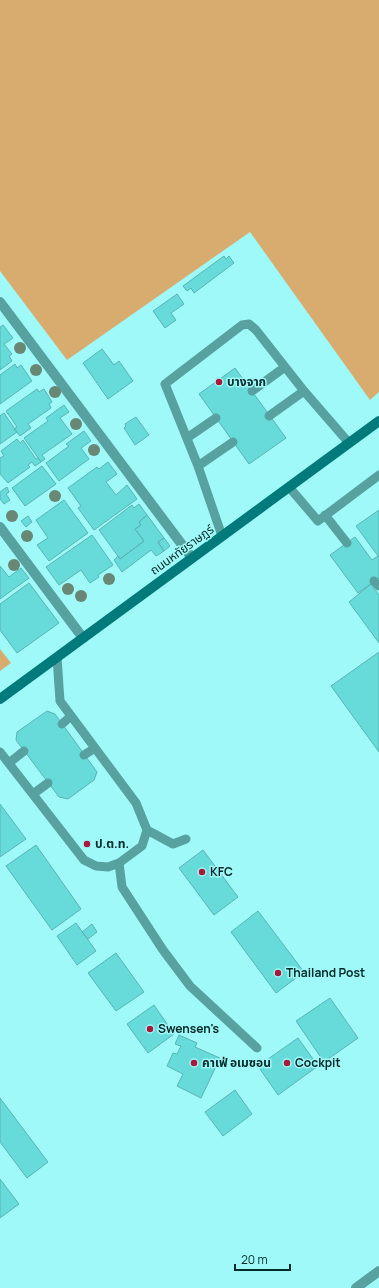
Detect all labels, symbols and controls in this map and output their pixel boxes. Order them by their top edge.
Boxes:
place label: บางจาก [227,373,266,390]
marker: บางจาก [214,377,224,387]
street label: ถนนหทัยราษฎร์ [146,520,217,578]
place label: ป.ต.ท. [95,835,129,852]
marker: ป.ต.ท. [82,839,92,849]
place label: KFC [210,863,233,880]
marker: KFC [197,867,207,877]
place label: Thailand Post [286,964,365,981]
marker: Thailand Post [273,968,283,978]
place label: Swensen's [158,1020,220,1037]
marker: Swensen's [145,1024,155,1034]
place label: คาเฟ่ อเมซอน [202,1054,271,1071]
place label: Cockpit [295,1054,341,1071]
marker: คาเฟ่ อเมซอน [189,1058,199,1068]
marker: Cockpit [282,1058,292,1068]
scale bar [235,1246,290,1272]
text: 20 m [241,1251,268,1268]

